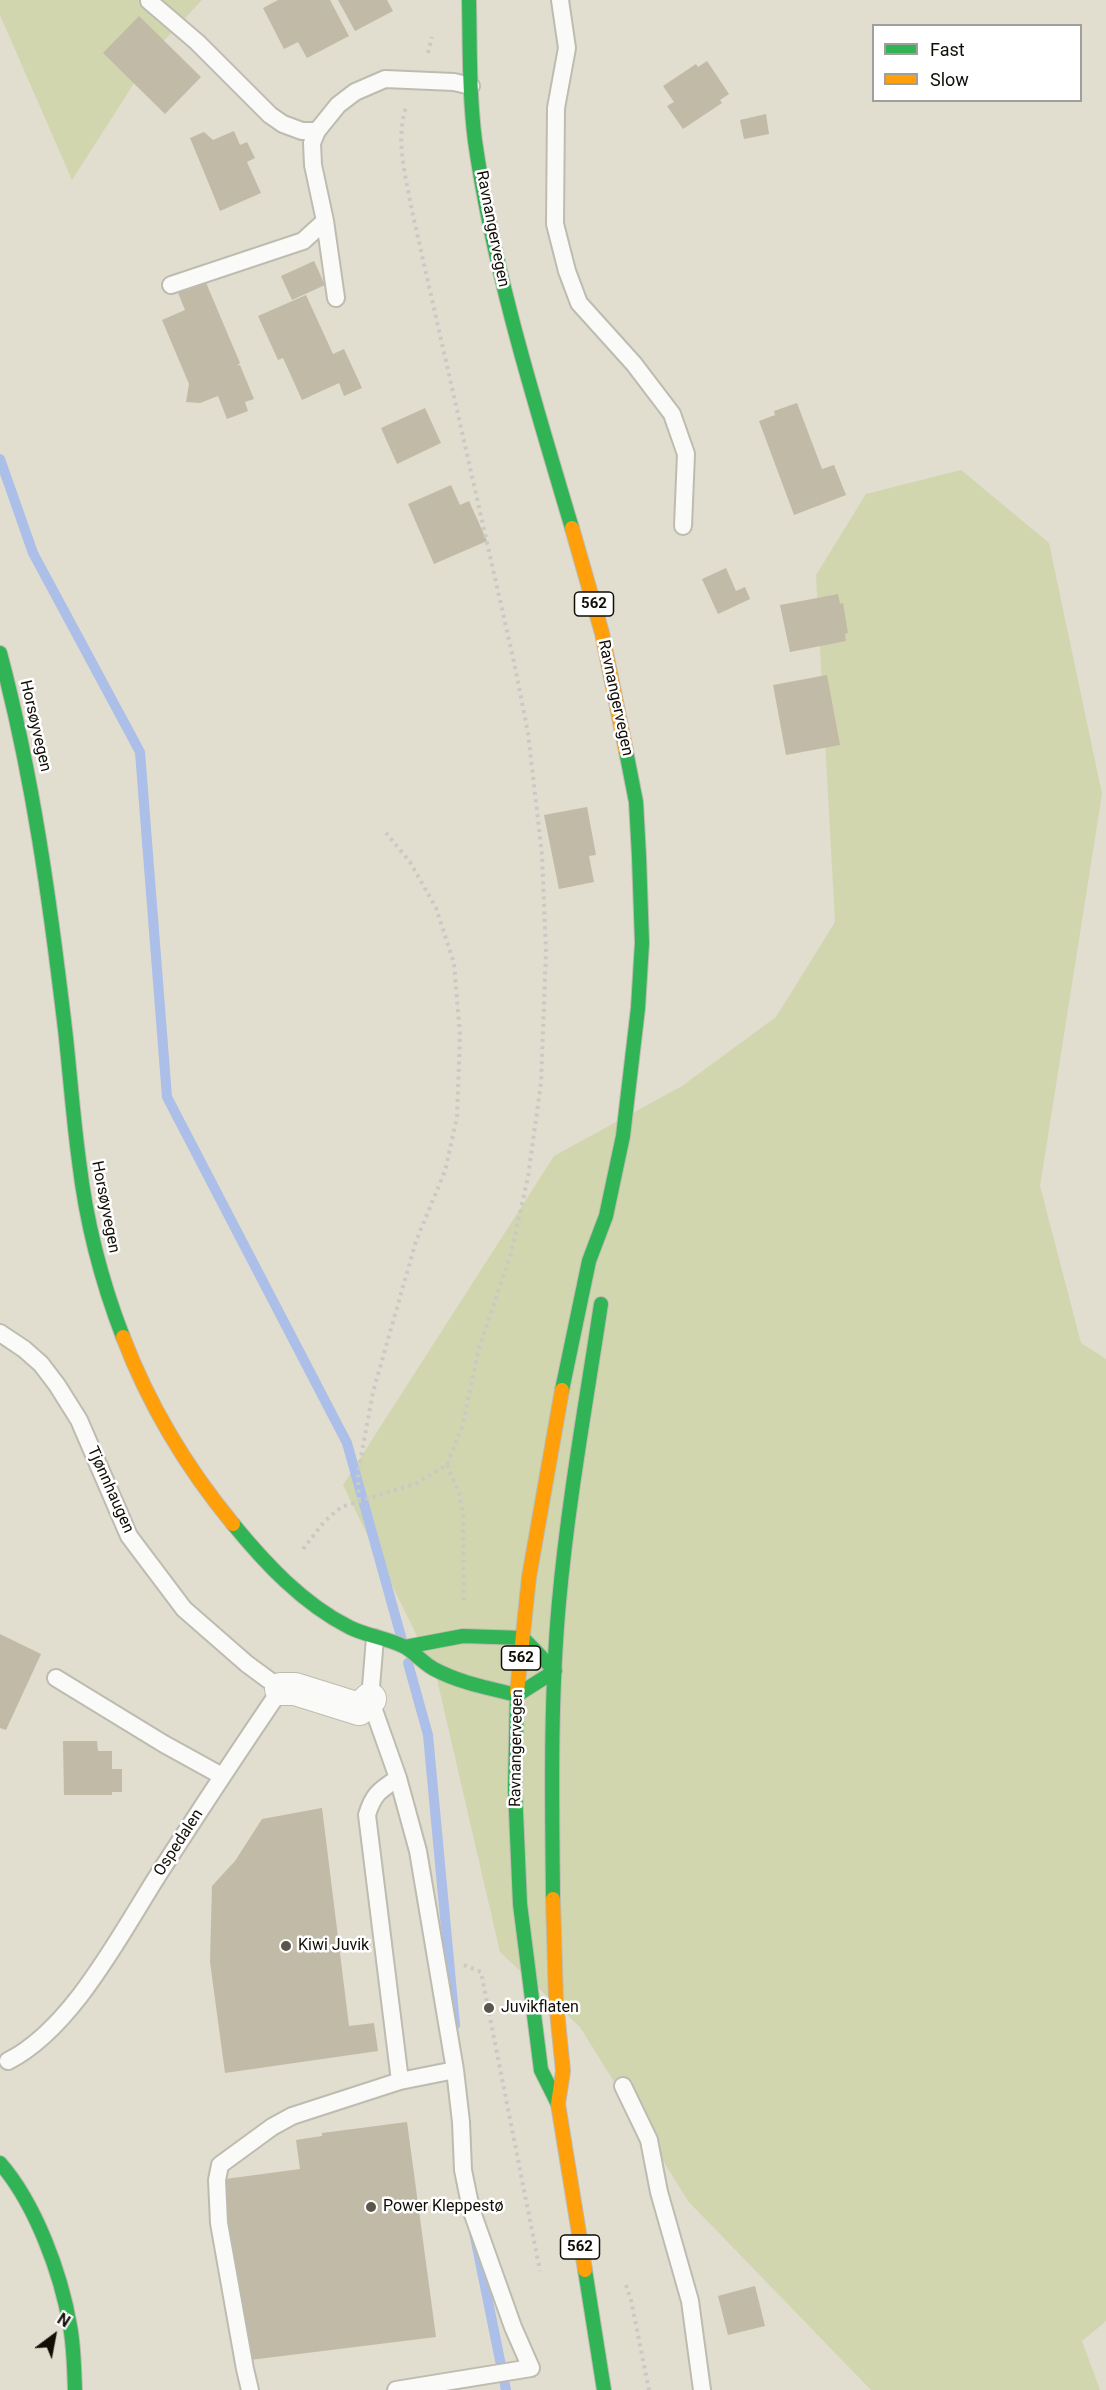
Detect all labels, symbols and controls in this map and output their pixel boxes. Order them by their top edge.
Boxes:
legend [872,24,1082,102]
text: Fast [930,39,965,60]
text: Slow [930,69,969,90]
street label: Ravnangervegen [471,169,513,289]
road number: 562 [574,592,614,616]
street label: Ravnangervegen [593,638,637,758]
street label: Horsøyvegen [15,678,55,774]
street label: Horsøyvegen [87,1159,123,1255]
street label: Tjønnhaugen [82,1444,138,1536]
road number: 562 [502,1646,540,1670]
street label: Ravnangervegen [506,1689,528,1807]
street label: Ospedalen [150,1806,208,1880]
place label: Kiwi Juvik [298,1936,369,1956]
marker: Kiwi Juvik [279,1939,293,1953]
place label: Juvikflaten [501,1998,579,2018]
marker: Juvikflaten [482,2001,496,2015]
place label: Power Kleppestø [383,2197,503,2217]
marker: Power Kleppestø [364,2200,378,2214]
road number: 562 [560,2235,600,2259]
north arrow [24,2306,84,2366]
text: N [54,2309,74,2331]

